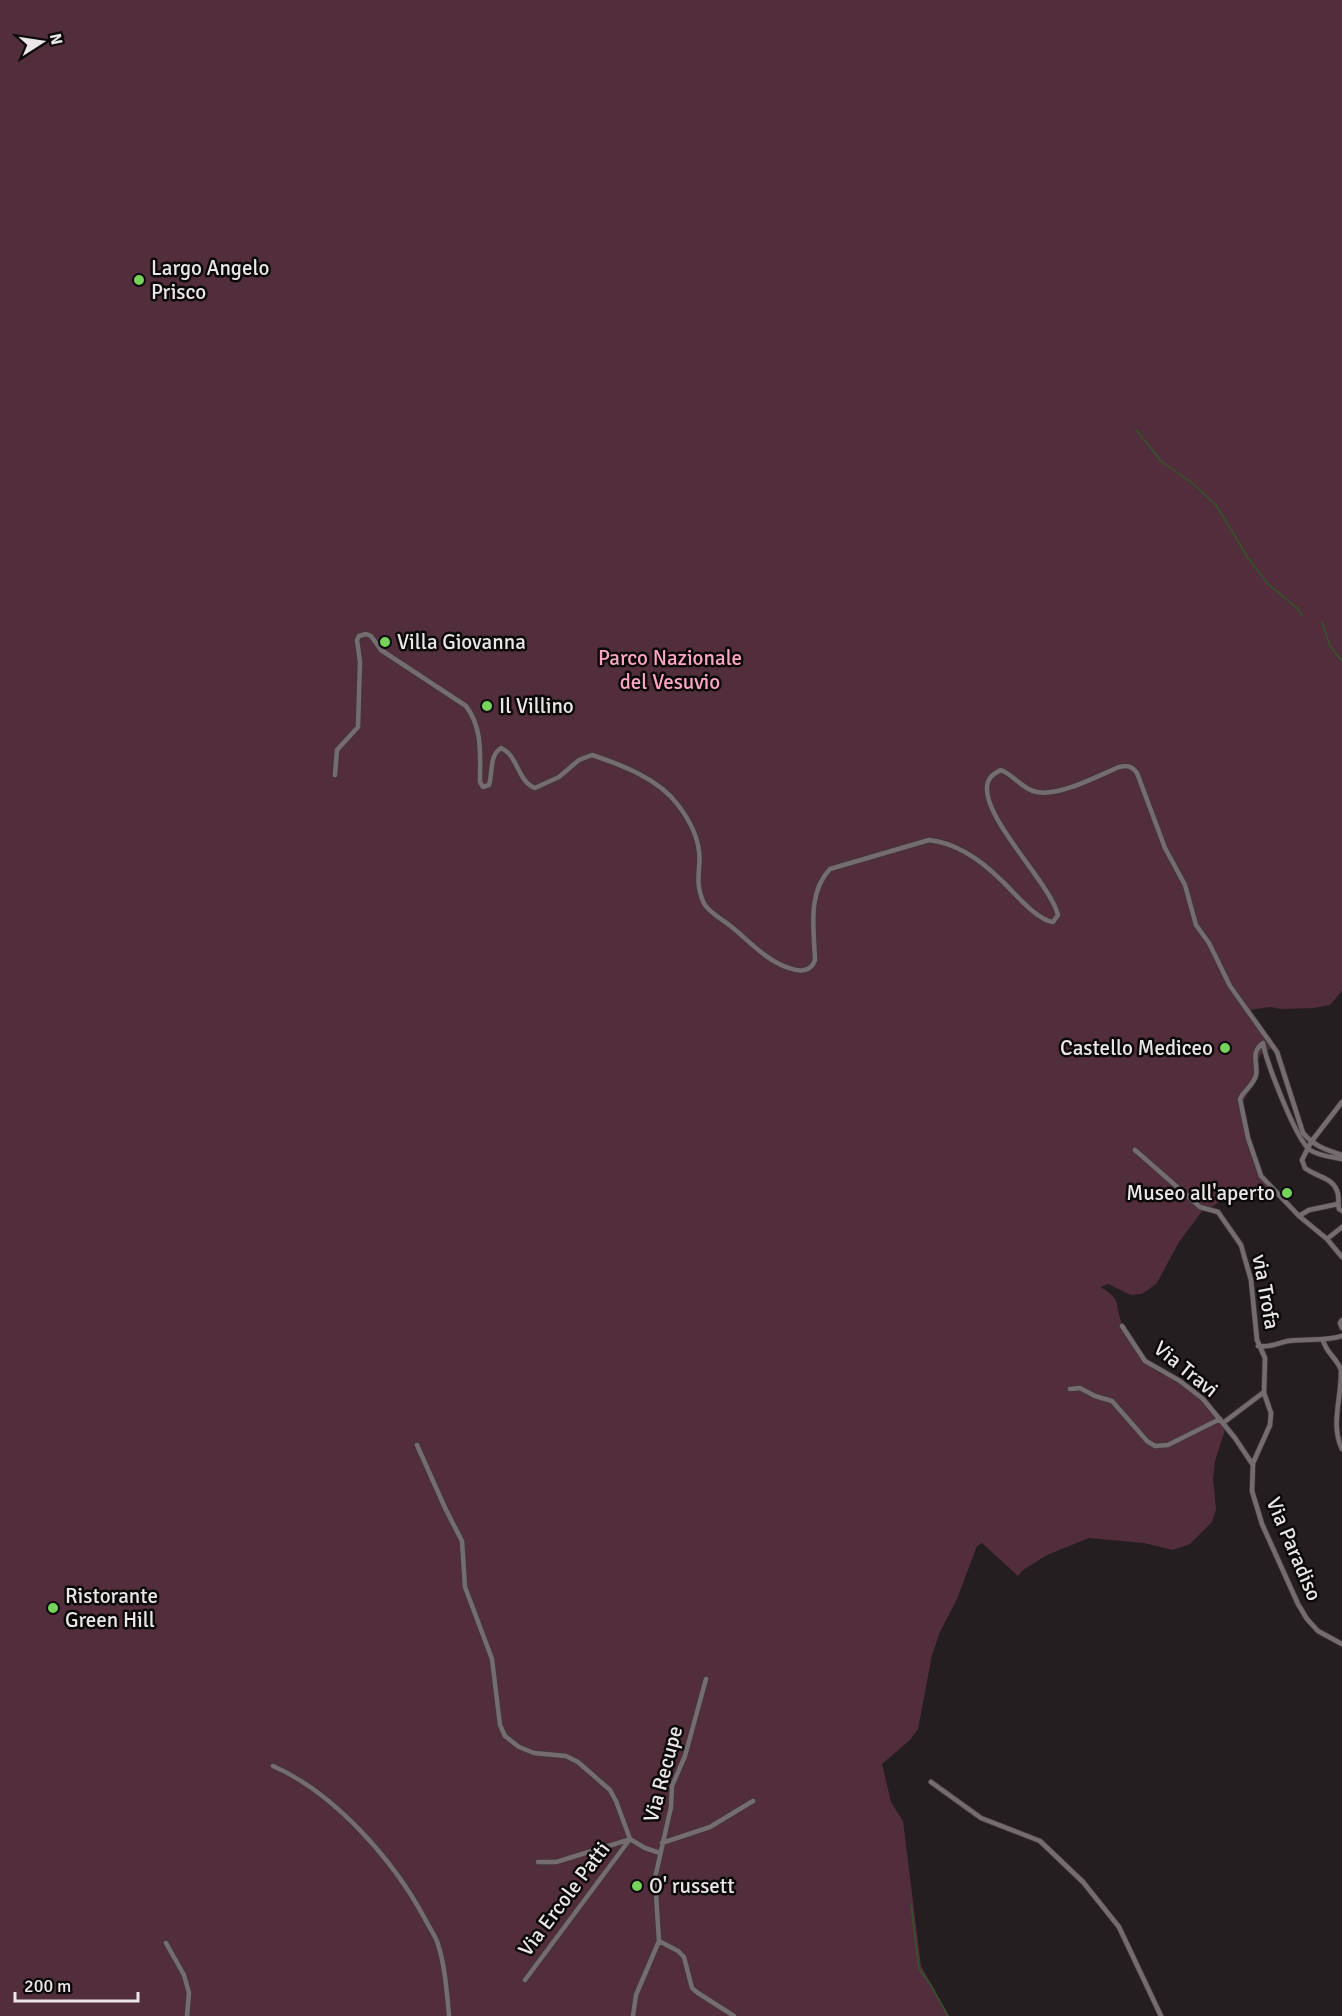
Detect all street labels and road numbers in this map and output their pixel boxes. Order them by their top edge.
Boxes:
street label: via Trofa [1247,1253,1285,1331]
street label: Via Travi [1149,1335,1223,1403]
street label: Via Paradiso [1261,1493,1327,1605]
street label: Via Recupe [638,1723,688,1825]
street label: Via Ercole Patti [513,1837,615,1961]

